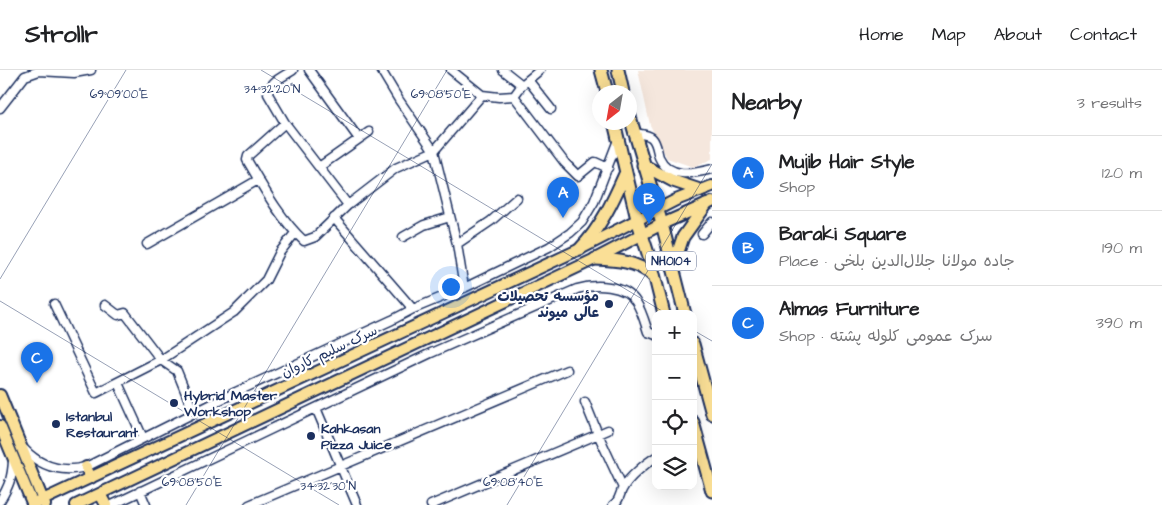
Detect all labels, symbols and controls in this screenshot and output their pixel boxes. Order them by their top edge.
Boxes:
text: Strollr [25,18,98,52]
text: Home [859,22,904,47]
text: Map [932,22,966,47]
text: About [994,22,1042,47]
text: Contact [1070,22,1137,47]
text: 34°32'20"N [244,81,301,98]
north arrow [592,85,637,130]
text: 69°09'00"E [90,86,148,103]
text: 69°08'50"E [411,86,471,103]
text: Nearby [732,88,802,117]
text: 3 results [1077,92,1142,114]
text: Mujib Hair Style [779,149,915,176]
text: A [743,162,753,184]
text: 120 m [1102,162,1142,184]
text: Shop [779,176,815,198]
pin: A [547,177,579,218]
pin: B [633,183,665,224]
text: Baraki Square [779,221,907,248]
text: B [742,237,754,259]
text: 190 m [1102,237,1142,259]
text: Place · جاده مولانا جلال‌الدین بلخی [779,250,1015,272]
road number: NH0104 [646,252,696,270]
your location [438,274,464,300]
place label: مؤسسه تحصیلات عالی میوند [498,287,600,323]
text: Almas Furniture [779,296,920,323]
marker: مؤسسه تحصیلات عالی میوند [603,298,615,310]
map controls [652,310,697,490]
button: + [652,310,697,355]
text: C [742,312,754,334]
text: 390 m [1096,312,1142,334]
street label: سرک سلیم کاروان [278,321,381,383]
text: Shop · سرک عمومی کلوله پشته [779,325,993,347]
pin: C [21,342,53,383]
button: − [652,355,697,400]
place label: Hybrid Master Workshop [183,386,278,422]
marker: Hybrid Master Workshop [168,397,180,409]
button: locate [652,400,697,445]
place label: Istanbul Restaurant [66,407,138,443]
marker: Istanbul Restaurant [50,418,62,430]
place label: Kahkasan Pizza Juice [321,419,392,455]
marker: Kahkasan Pizza Juice [305,430,317,442]
button: layers [652,445,697,490]
text: 69°08'50"E [162,474,222,491]
text: 69°08'40"E [483,474,543,491]
text: 34°32'30"N [300,478,356,495]

